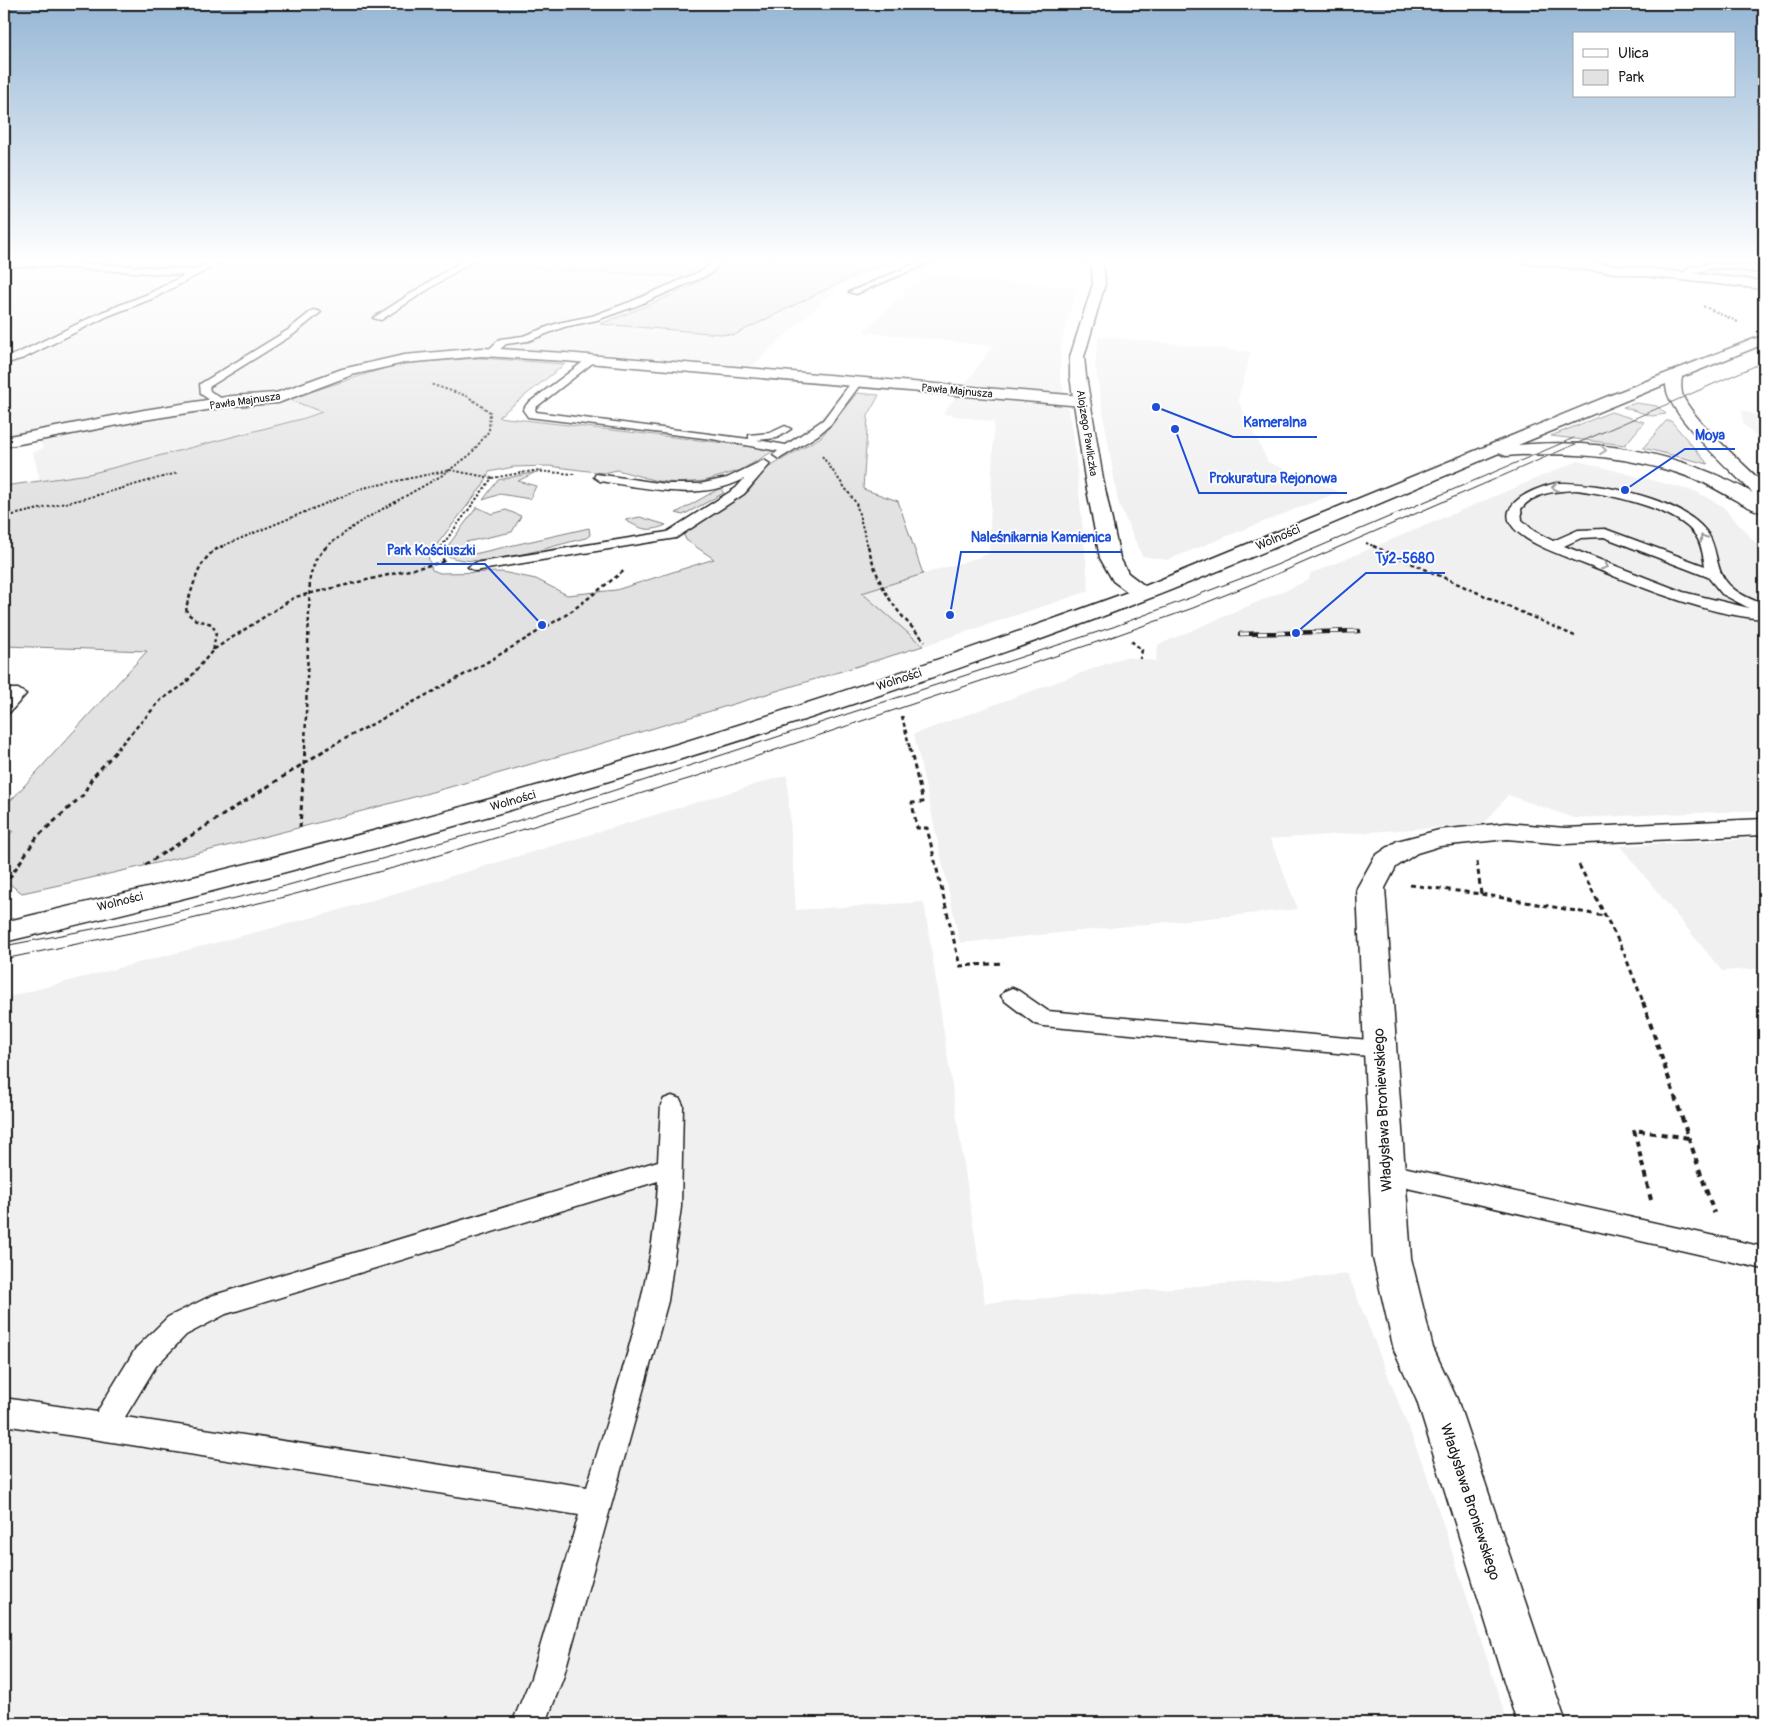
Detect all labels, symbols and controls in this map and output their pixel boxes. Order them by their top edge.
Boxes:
legend [1573,32,1736,98]
text: Ulica [1618,44,1649,63]
text: Park [1618,68,1645,87]
street label: Pawła Majnusza [921,381,993,401]
street label: Alojzego Pawliczka [1074,389,1100,477]
street label: Pawła Majnusza [209,390,281,412]
callout: Kameralna [1233,408,1317,437]
text: Kameralna [1243,414,1307,431]
callout: Moya [1685,420,1735,449]
text: Moya [1695,427,1726,444]
one-way arrow [1600,444,1608,455]
callout: Prokuratura Rejonowa [1199,464,1347,493]
text: Prokuratura Rejonowa [1209,470,1338,487]
one-way arrow [1551,481,1559,491]
street label: Wolności [1254,522,1302,554]
callout: Naleśnikarnia Kamienica [961,523,1122,552]
text: Naleśnikarnia Kamienica [971,529,1112,546]
one-way arrow [1700,534,1710,543]
callout: Park Kościuszki [377,535,485,564]
text: Park Kościuszki [387,542,476,559]
callout: Ty2-5680 [1366,544,1445,573]
text: Ty2-5680 [1374,550,1435,567]
one-way arrow [1601,561,1609,571]
street label: Wolności [875,666,923,694]
street label: Wolności [489,787,537,815]
street label: Wolności [96,889,144,915]
street label: Władysława Broniewskiego [1369,1028,1397,1192]
street label: Władysława Broniewskiego [1436,1421,1504,1583]

